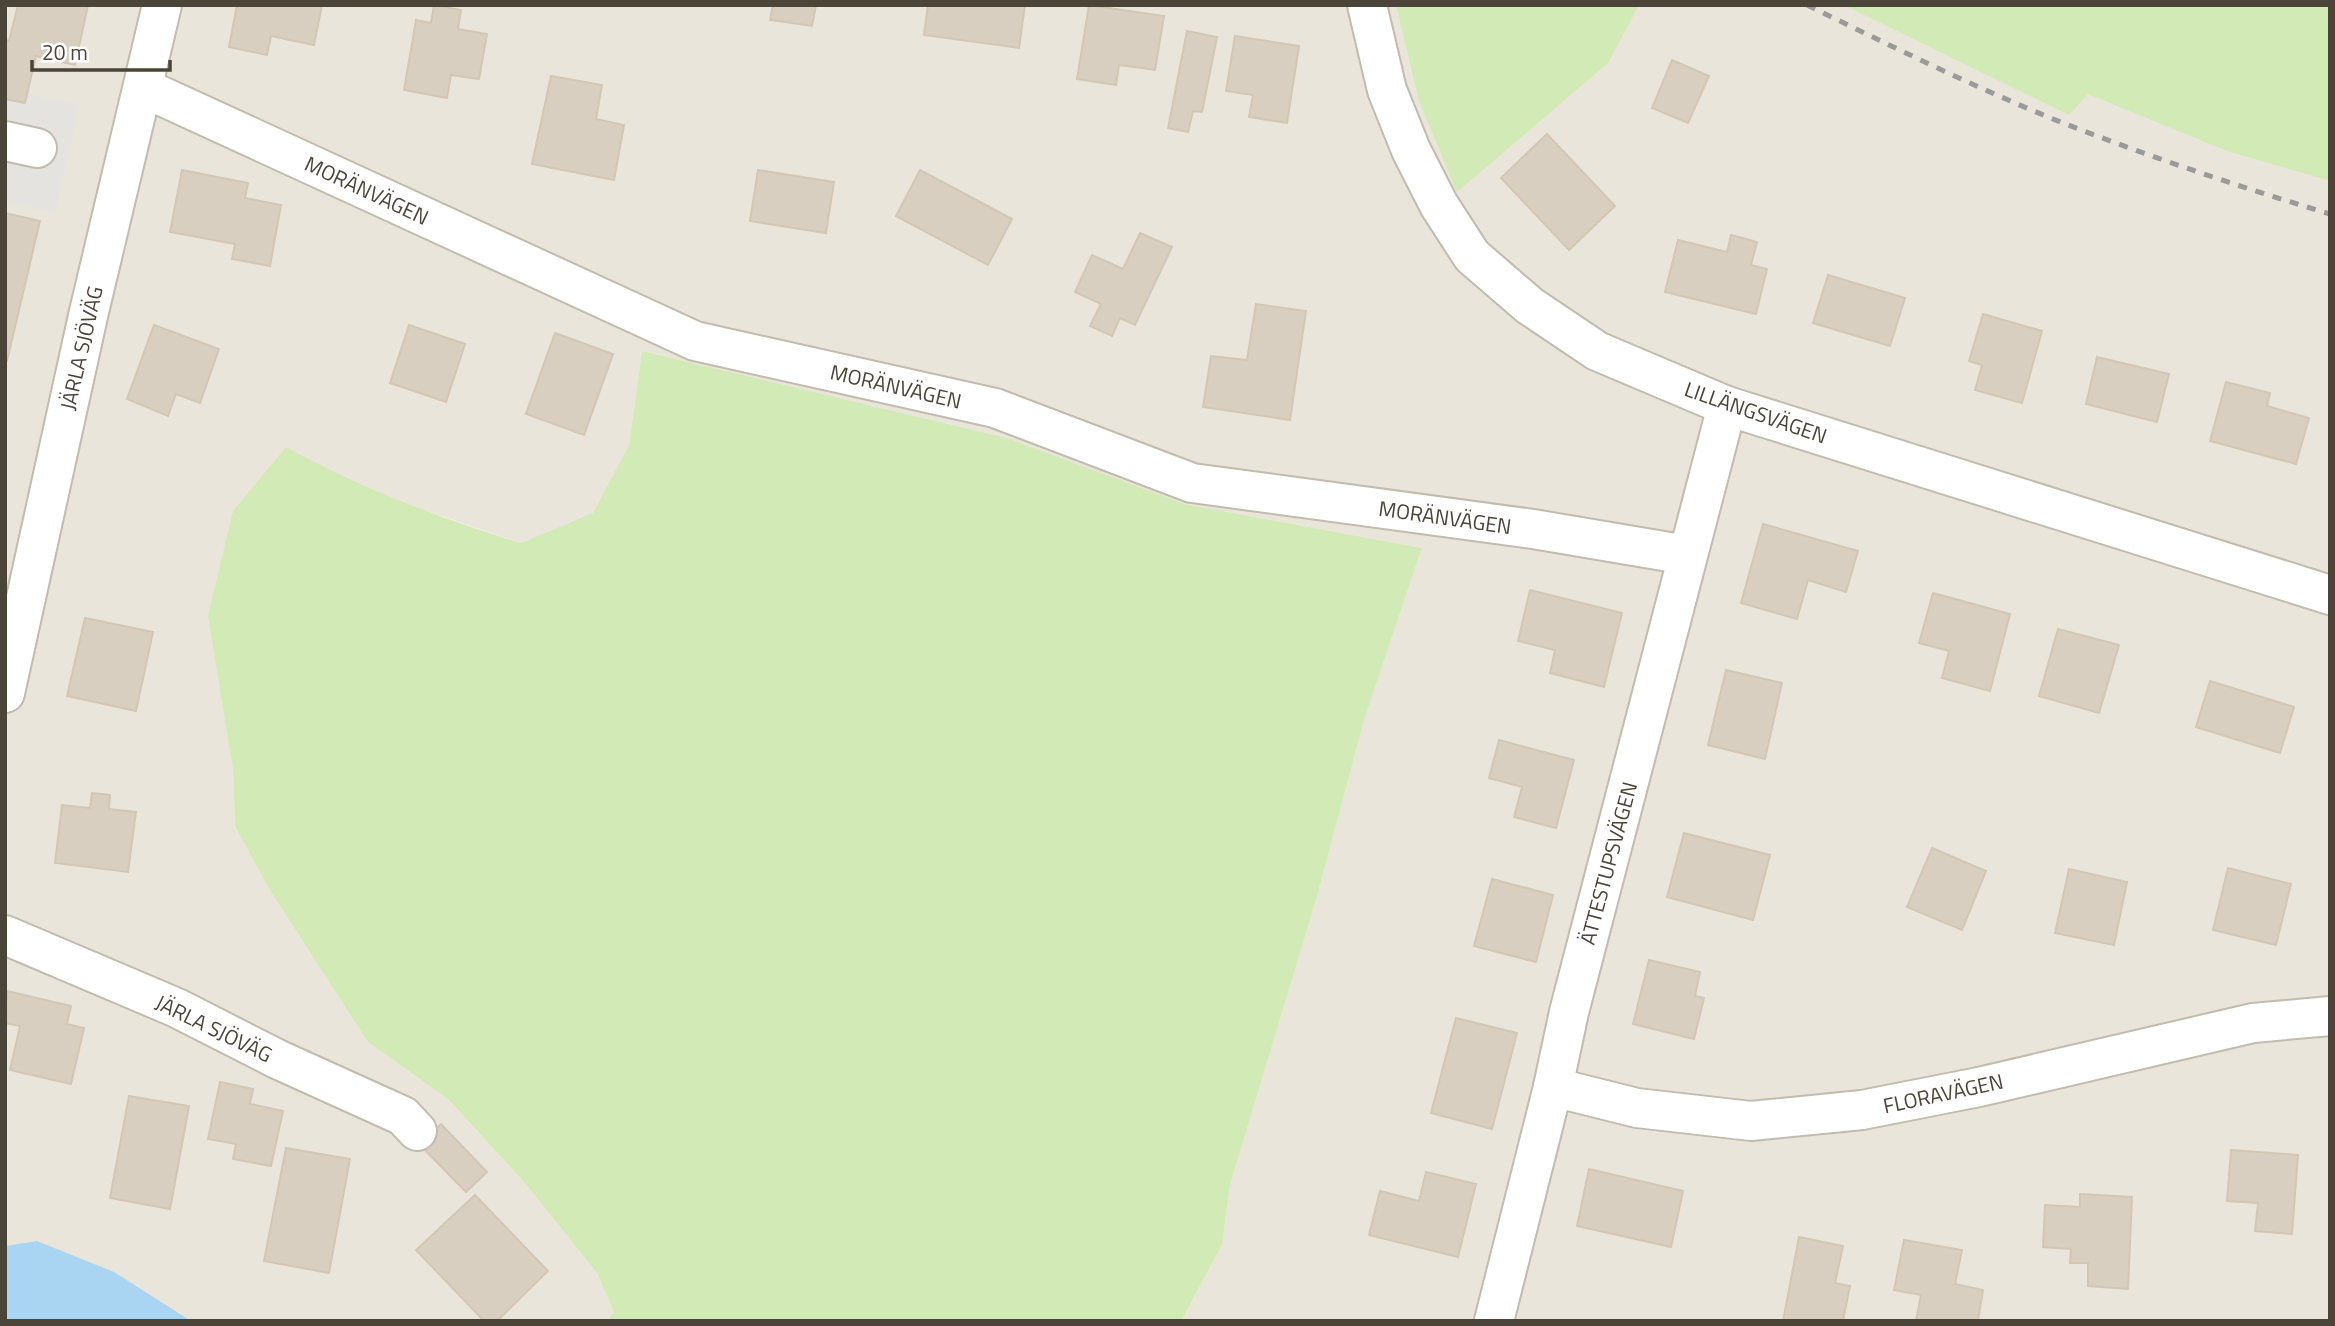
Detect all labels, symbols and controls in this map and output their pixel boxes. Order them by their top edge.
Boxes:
scale bar [32,28,170,72]
text: 20 m [42,36,88,68]
street label: MORÄNVÄGEN [300,147,434,233]
street label: JÄRLA SJÖVÄG [51,283,111,413]
street label: MORÄNVÄGEN [827,355,965,417]
street label: LILLÄNGSVÄGEN [1680,373,1832,451]
street label: MORÄNVÄGEN [1377,492,1513,542]
street label: ÄTTESTUPSVÄGEN [1571,778,1645,948]
street label: JÄRLA SJÖVÄG [150,986,278,1070]
street label: FLORAVÄGEN [1880,1065,2006,1121]

